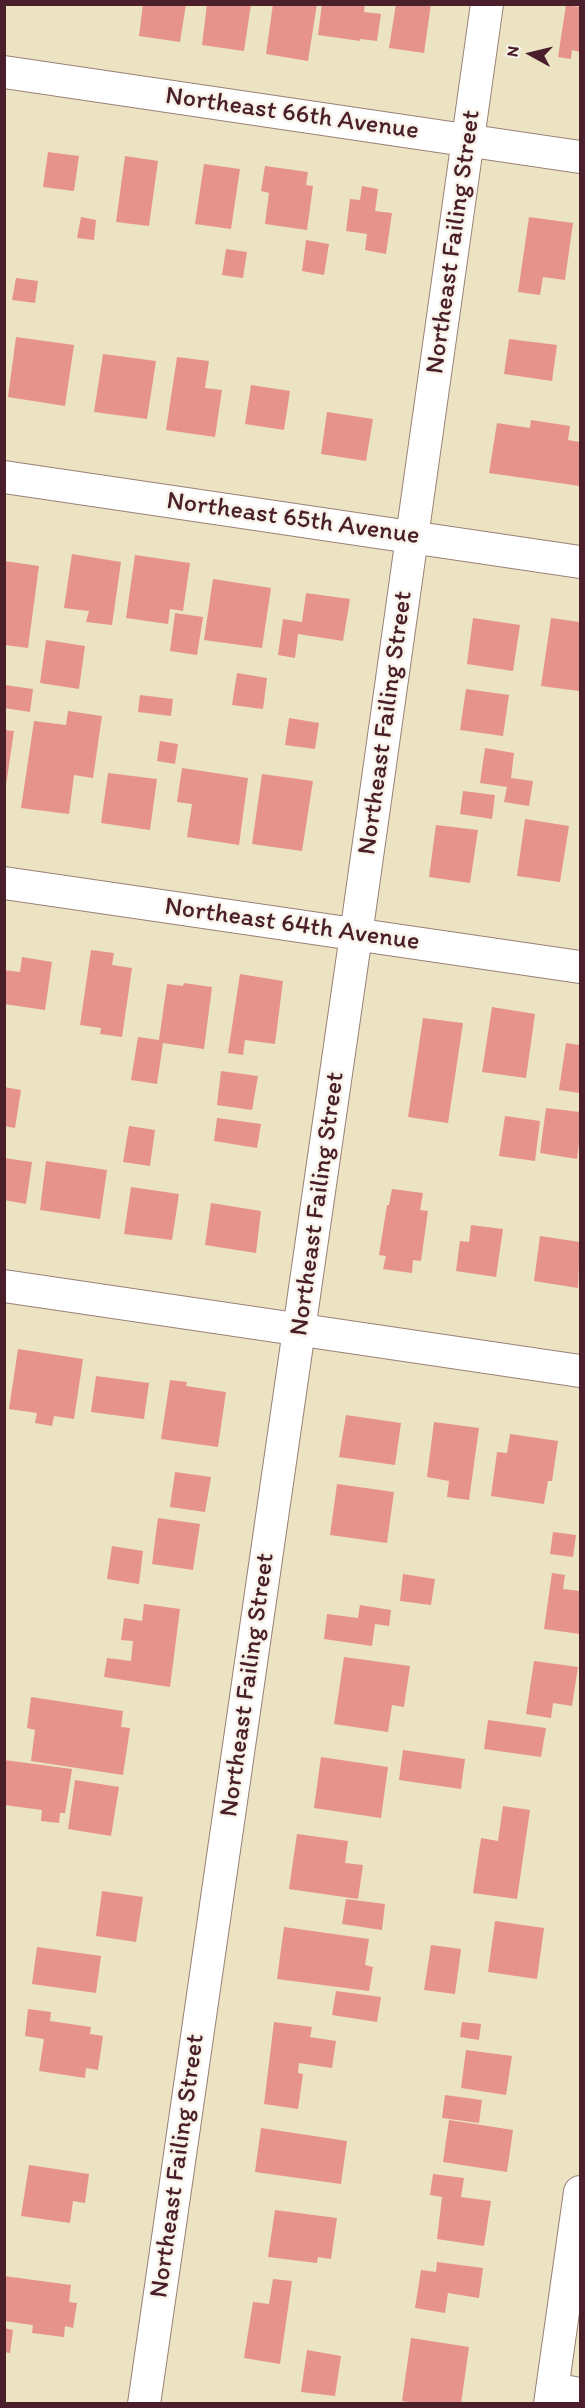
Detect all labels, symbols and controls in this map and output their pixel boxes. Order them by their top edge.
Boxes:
north arrow [501,24,561,84]
text: N [503,45,523,58]
street label: Northeast 66th Avenue [163,81,421,147]
street label: Northeast Failing Street [420,108,488,376]
street label: Northeast 65th Avenue [164,486,422,552]
street label: Northeast Failing Street [352,589,420,857]
street label: Northeast 64th Avenue [162,892,422,958]
street label: Northeast Failing Street [284,1070,352,1338]
street label: Northeast Failing Street [214,1551,282,1819]
street label: Northeast Failing Street [144,2032,212,2300]

